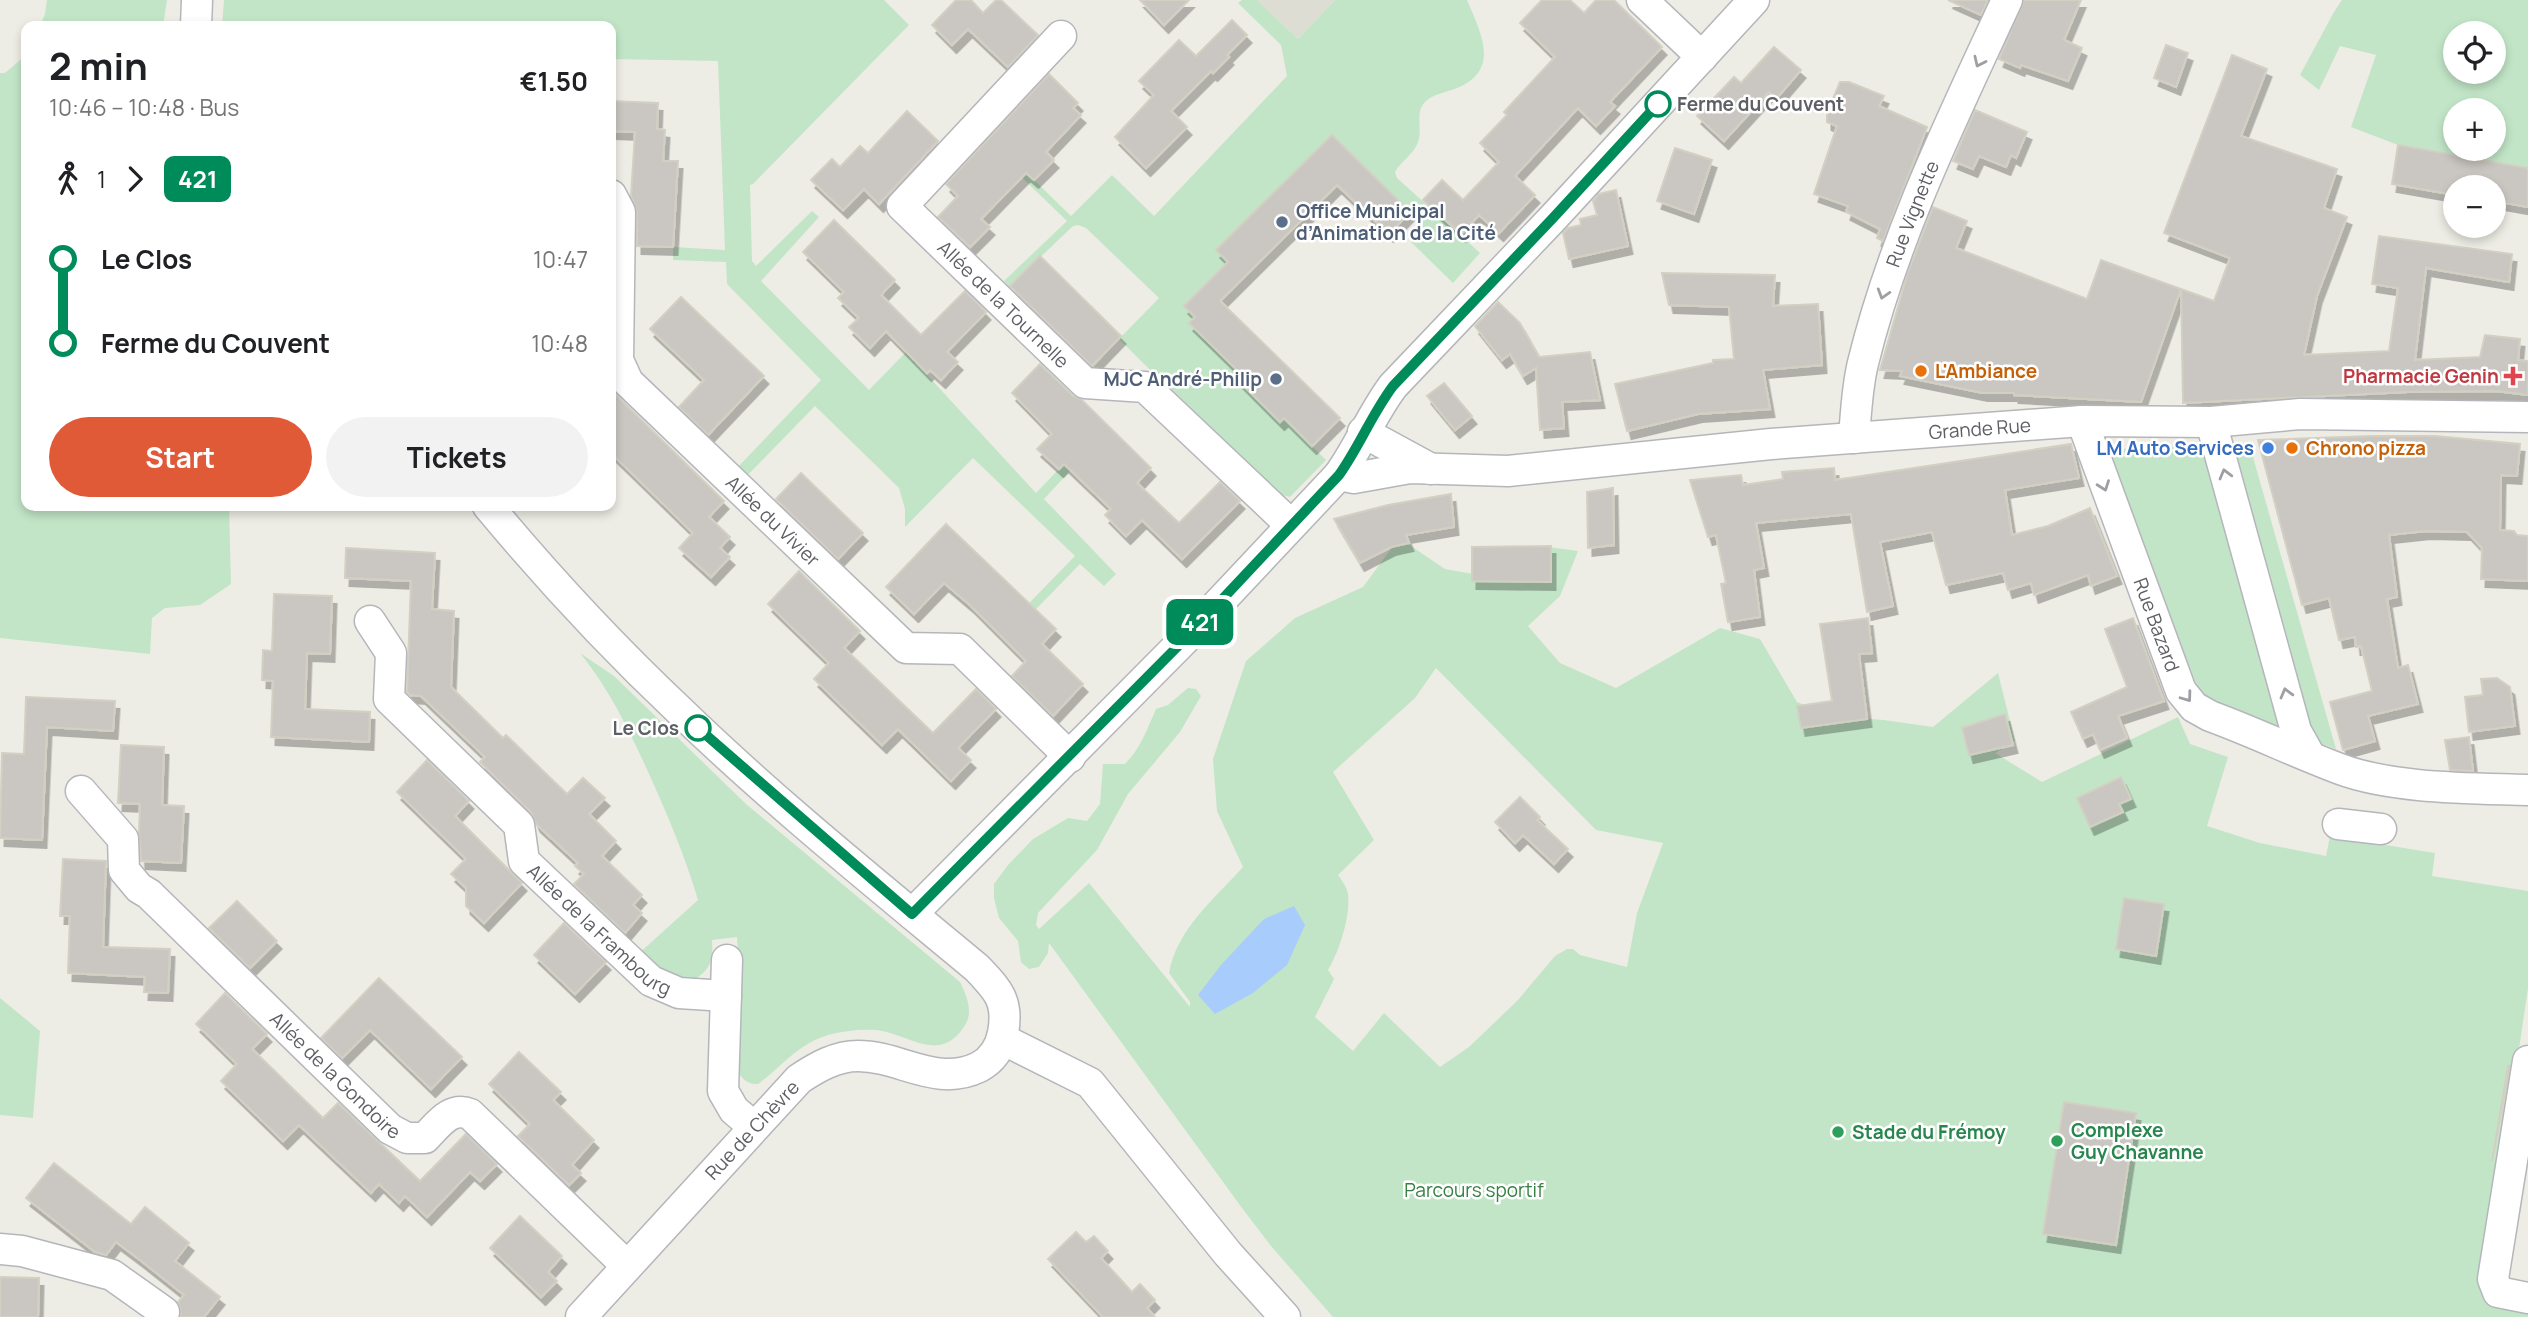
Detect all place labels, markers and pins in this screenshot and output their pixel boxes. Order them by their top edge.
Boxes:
marker: Ferme du Couvent [1645,91,1671,117]
place label: Ferme du Couvent [1677,91,1844,117]
place label: Office Municipal d’Animation de la Cité [1296,198,1496,246]
marker: Office Municipal d’Animation de la Cité [1274,214,1290,230]
place label: L'Ambiance [1935,358,2037,384]
marker: L'Ambiance [1913,363,1929,379]
place label: Pharmacie Genin [2343,363,2499,389]
place label: MJC André-Philip [1104,366,1262,392]
marker: Pharmacie Genin [2505,368,2521,384]
marker: MJC André-Philip [1268,371,1284,387]
place label: LM Auto Services [2096,435,2254,461]
place label: Chrono pizza [2306,435,2426,461]
marker: LM Auto Services [2260,440,2276,456]
marker: Chrono pizza [2284,440,2300,456]
place label: Le Clos [612,715,679,741]
marker: Le Clos [685,715,711,741]
place label: Complexe Guy Chavanne [2071,1117,2204,1165]
place label: Stade du Frémoy [1852,1119,2006,1145]
marker: Stade du Frémoy [1830,1124,1846,1140]
marker: Complexe Guy Chavanne [2049,1133,2065,1149]

